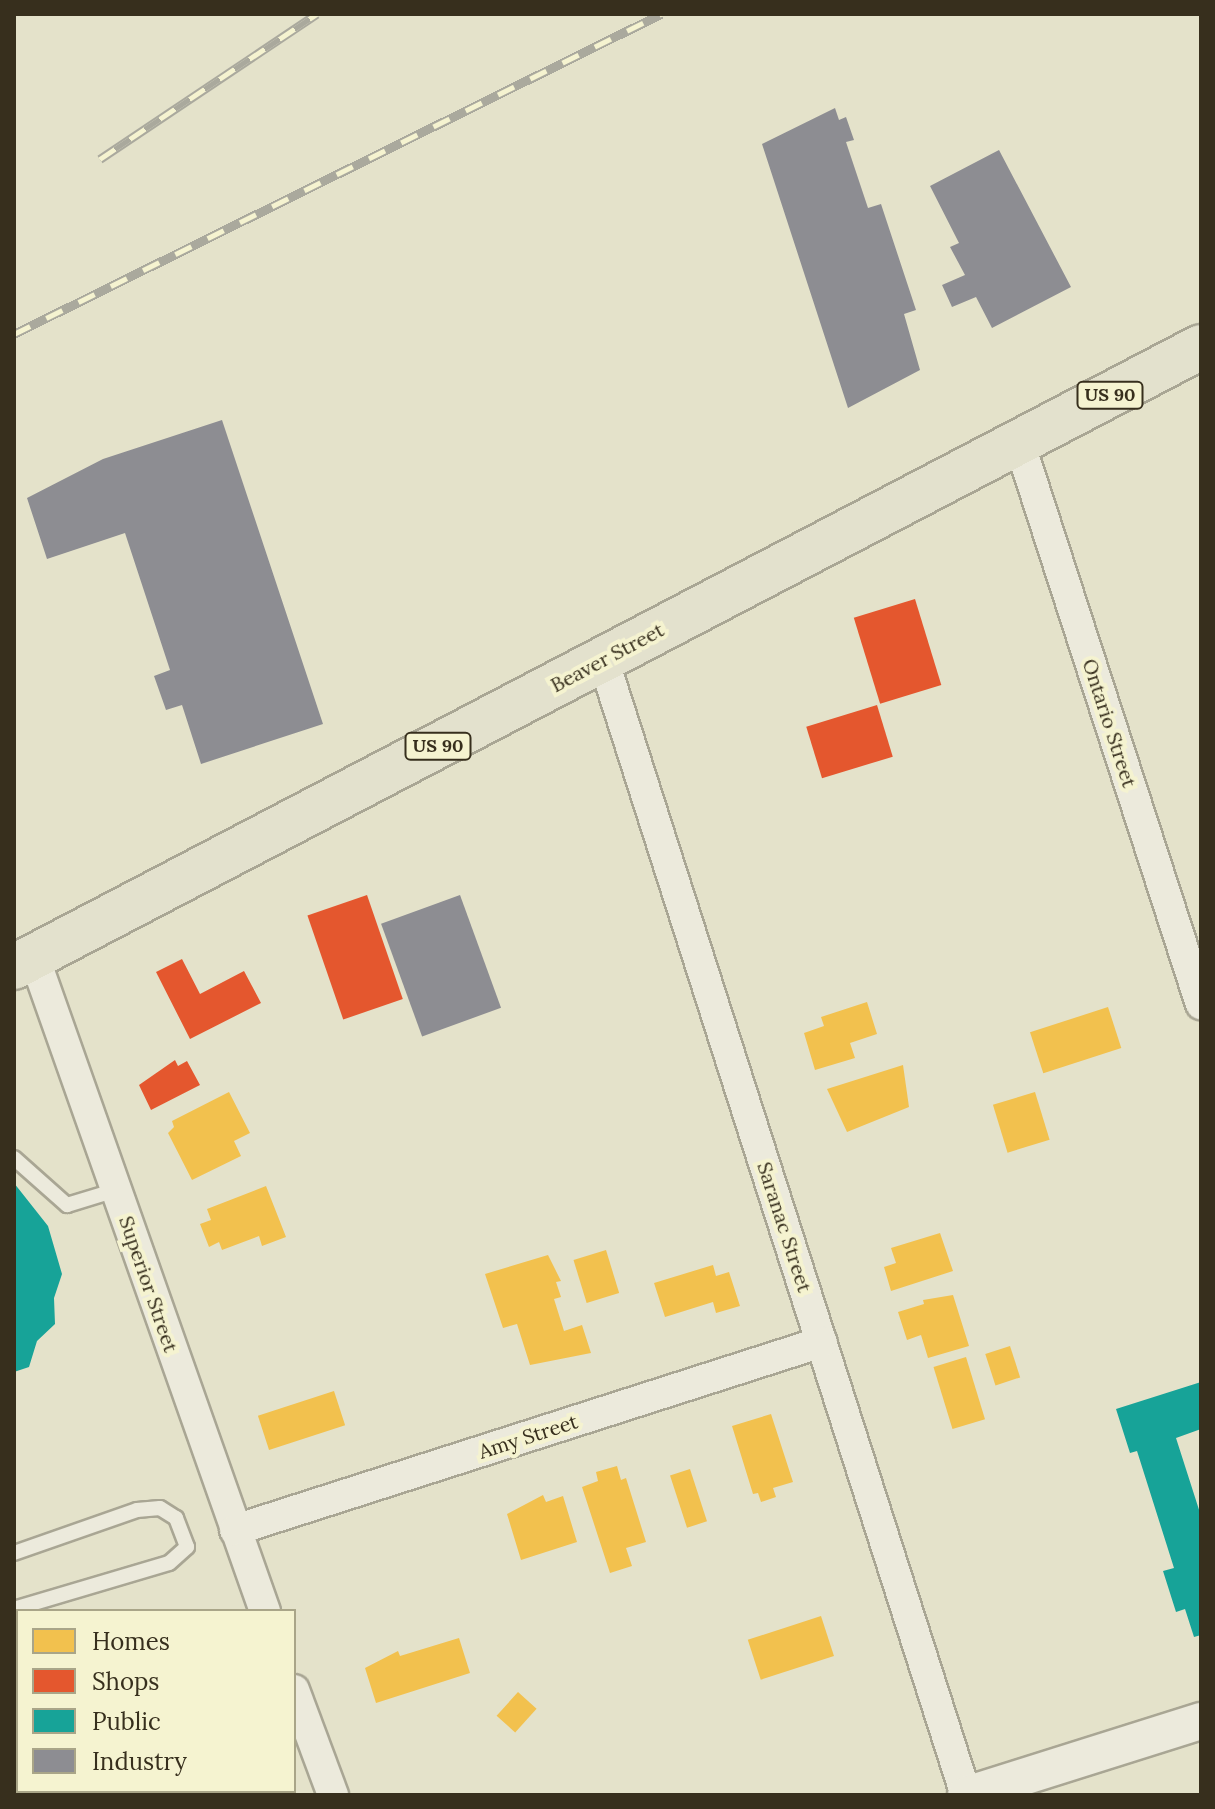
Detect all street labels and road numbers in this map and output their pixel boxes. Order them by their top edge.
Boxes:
road number: US 90 [1076,381,1144,409]
street label: Beaver Street [546,617,668,697]
street label: Ontario Street [1078,656,1142,790]
road number: US 90 [404,732,472,760]
street label: Saranac Street [753,1159,817,1295]
street label: Superior Street [114,1213,184,1355]
street label: Amy Street [475,1409,581,1463]

